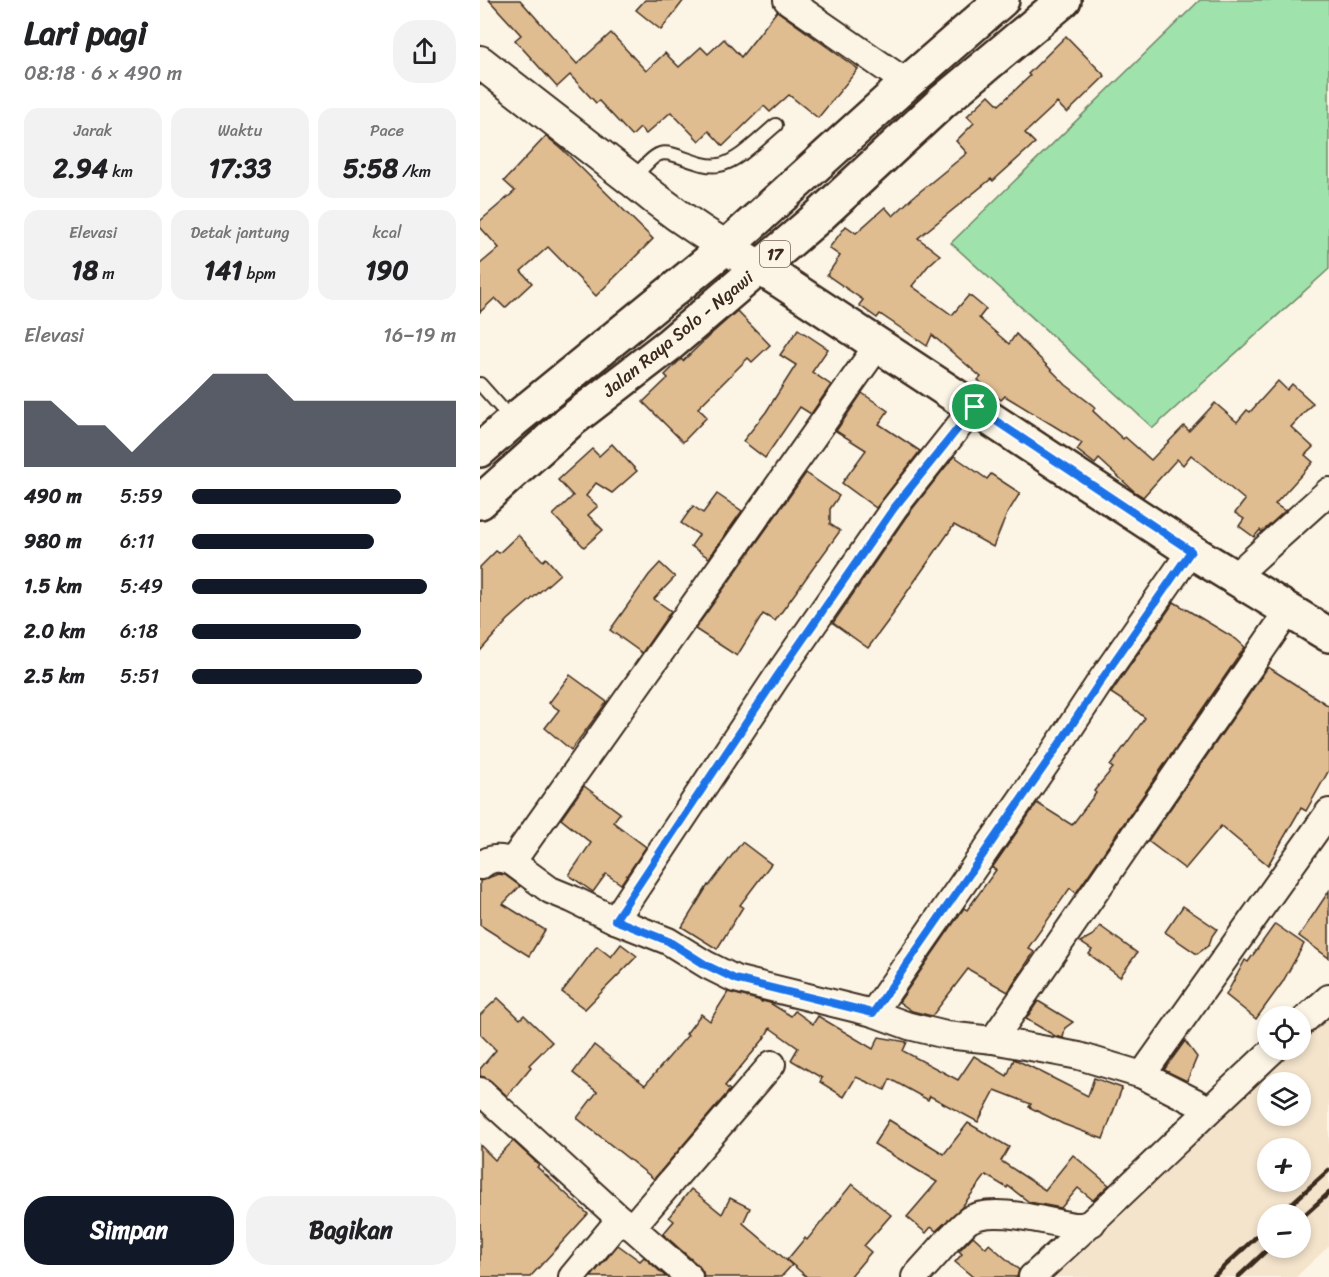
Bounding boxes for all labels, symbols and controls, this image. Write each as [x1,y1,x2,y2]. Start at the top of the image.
text: Lari pagi [24,4,147,62]
button: share [393,20,456,83]
text: 08:18 · 6 × 490 m [24,56,182,91]
text: Jarak [74,116,112,145]
text: Waktu [218,116,262,145]
text: Pace [370,116,404,145]
text: 2.94 [53,145,108,191]
text: 17:33 [209,145,271,191]
text: 5:58 [343,145,398,191]
text: km [108,157,133,186]
text: /km [398,157,431,186]
text: Elevasi [69,218,117,247]
text: Detak jantung [190,218,290,247]
text: kcal [372,218,402,247]
road number: 17 [760,241,790,267]
text: 18 [71,247,98,293]
text: 141 [204,247,242,293]
text: 190 [365,247,409,293]
text: m [98,259,115,288]
text: bpm [242,259,276,288]
street label: Jalan Raya Solo - Ngawi [594,262,762,406]
text: Elevasi [24,318,84,353]
text: 16–19 m [383,318,456,353]
pin [949,381,1000,432]
icon: arrive [958,390,991,423]
text: 490 m [24,479,82,514]
text: 5:59 [120,479,163,514]
text: 980 m [24,524,82,559]
text: 6:11 [120,524,155,559]
text: 1.5 km [24,569,82,604]
text: 5:49 [120,569,163,604]
text: 2.0 km [24,614,85,649]
text: 6:18 [120,614,158,649]
text: 2.5 km [24,659,85,694]
text: 5:51 [120,659,159,694]
map controls [1257,1006,1311,1258]
button: locate [1257,1006,1311,1060]
button: layers [1257,1072,1311,1126]
button: + [1257,1138,1311,1192]
button: Simpan [24,1196,234,1265]
button: Bagikan [246,1196,456,1265]
button: − [1257,1204,1311,1258]

